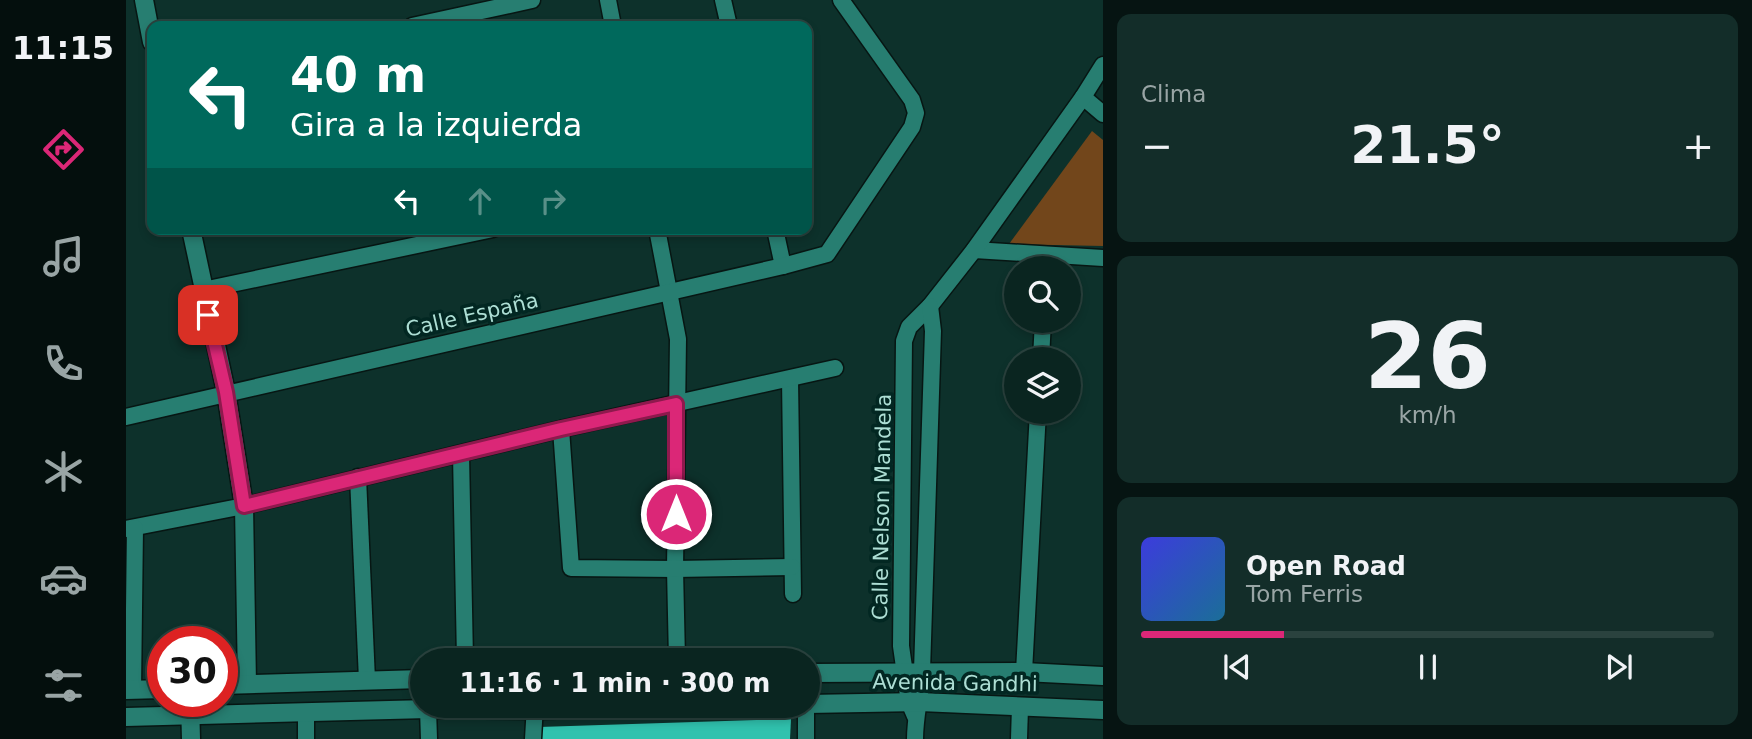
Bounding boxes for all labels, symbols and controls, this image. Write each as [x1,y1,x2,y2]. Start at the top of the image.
text: 11:15 [12,29,114,67]
text: 40 m [290,47,426,104]
icon: left [175,49,266,140]
text: Clima [1141,81,1206,107]
text: Gira a la izquierda [290,106,582,144]
text: 21.5° [1350,115,1505,175]
text: − [1141,124,1173,168]
text: + [1682,124,1714,168]
icon: directions [39,125,88,174]
icon: left [388,182,426,220]
icon: ahead [461,182,499,220]
icon: right [534,182,572,220]
icon: music [39,232,88,281]
map controls [1004,256,1081,424]
button: search [1004,256,1081,333]
pin [178,285,238,345]
street label: Calle España [403,288,541,342]
icon: arrive [189,296,227,334]
text: 26 [1364,304,1491,409]
icon: phone [39,339,88,388]
button: layers [1004,347,1081,424]
street label: Calle Nelson Mandela [868,394,896,620]
text: km/h [1398,402,1457,428]
icon: climate [39,447,88,496]
position arrow [639,477,713,551]
text: Open Road [1246,551,1406,581]
icon: car [39,554,88,603]
text: Tom Ferris [1246,581,1363,607]
speed limit sign: 30 [147,626,238,717]
icon: previous [1218,648,1256,686]
icon: pause [1409,648,1447,686]
icon: next [1600,648,1638,686]
icon: filters [39,661,88,710]
text: 11:16 · 1 min · 300 m [460,668,770,698]
street label: Avenida Gandhi [872,670,1038,696]

